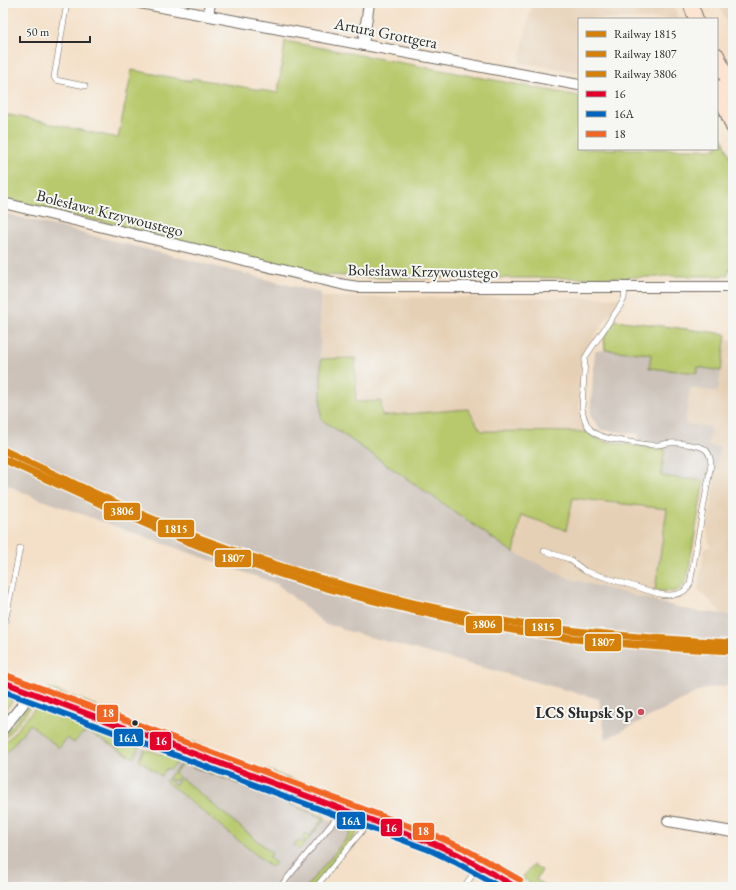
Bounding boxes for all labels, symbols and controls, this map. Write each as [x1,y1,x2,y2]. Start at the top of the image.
street label: Artura Grottgera [332,13,440,53]
scale bar [20,18,90,44]
legend [578,18,718,150]
text: 50 m [26,24,50,40]
text: Railway 1815 [614,26,677,42]
text: Railway 1807 [614,46,677,62]
text: Railway 3806 [614,66,677,82]
text: 16 [614,86,626,102]
text: 16A [614,106,635,122]
text: 18 [614,126,626,142]
street label: Bolesława Krzywoustego [34,185,186,241]
street label: Bolesława Krzywoustego [347,259,499,283]
line badge: 3806 [103,502,141,521]
text: 3806 [110,504,134,518]
line badge: 1815 [157,519,195,538]
text: 1815 [164,522,188,536]
line badge: 1807 [214,549,252,568]
text: 1807 [221,551,245,565]
line badge: 3806 [465,615,503,634]
text: 3806 [472,617,496,631]
line badge: 1815 [524,618,562,637]
text: 1815 [531,620,555,634]
line badge: 1807 [584,633,622,652]
text: 1807 [591,635,615,649]
place label: LCS Słupsk Sp [536,702,633,723]
line badge: 18 [96,704,119,723]
text: 18 [102,706,114,720]
marker: LCS Słupsk Sp [636,707,646,717]
unlabelled marker [130,718,140,728]
line badge: 16A [113,728,144,747]
text: 16A [118,731,138,745]
line badge: 16 [149,731,172,751]
text: 16 [155,734,167,748]
line badge: 16A [336,811,366,830]
text: 16A [341,814,361,828]
line badge: 16 [380,818,403,837]
text: 16 [385,821,397,835]
line badge: 18 [412,822,435,841]
text: 18 [417,824,429,838]

